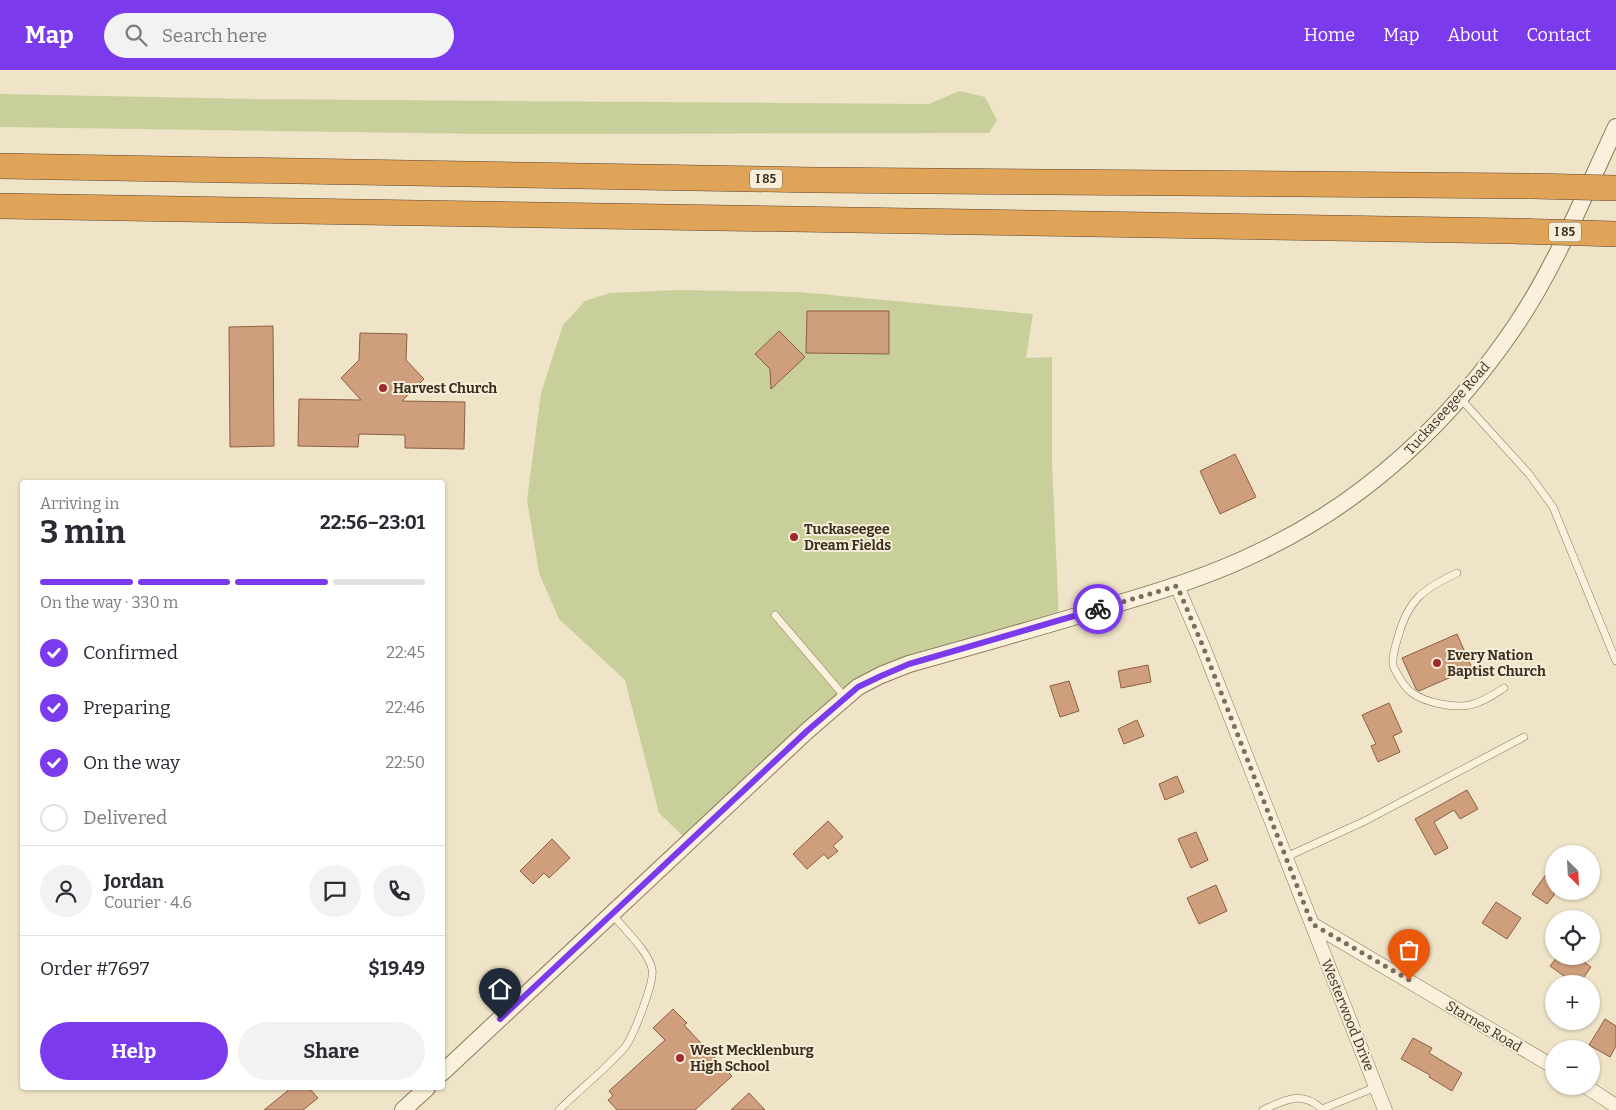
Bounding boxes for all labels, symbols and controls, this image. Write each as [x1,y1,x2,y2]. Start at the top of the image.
search box [104,13,454,58]
text: Map [25,21,74,49]
icon: search [122,21,150,49]
text: Search here [162,24,267,47]
text: Home [1304,24,1355,46]
text: Map [1383,24,1419,46]
text: About [1447,24,1498,46]
text: Contact [1526,24,1591,46]
road number: I 85 [750,170,782,188]
road number: I 85 [1549,222,1581,242]
street label: Tuckaseegee Road [1401,358,1494,458]
place label: Harvest Church [393,380,497,397]
marker: Harvest Church [377,382,389,394]
text: Arriving in [40,494,119,513]
text: 22:56–23:01 [320,511,425,534]
text: 3 min [40,513,126,551]
place label: Tuckaseegee Dream Fields [804,521,891,554]
marker: Tuckaseegee Dream Fields [788,531,800,543]
courier [1073,584,1123,634]
text: On the way · 330 m [40,593,178,612]
icon: bike [1084,595,1112,623]
icon: check [40,639,68,667]
text: Confirmed [83,641,178,664]
text: 22:45 [386,643,425,662]
place label: Every Nation Baptist Church [1447,647,1546,680]
marker: Every Nation Baptist Church [1431,657,1443,669]
icon: check [40,694,68,722]
text: Preparing [83,696,171,719]
text: 22:46 [385,698,425,717]
icon: check [40,749,68,777]
text: On the way [83,751,180,774]
text: 22:50 [385,753,425,772]
text: Delivered [83,806,167,829]
north arrow [1545,845,1600,900]
map controls [1545,845,1600,1095]
button: person [40,865,92,917]
button: chat [309,865,361,917]
button: phone [373,865,425,917]
text: Jordan [104,870,164,893]
text: Courier · 4.6 [104,893,192,912]
button: locate [1545,910,1600,965]
pin [1388,929,1430,980]
icon: bag [1395,936,1423,964]
text: Order #7697 [40,957,149,980]
text: $19.49 [368,957,425,980]
street label: Westerwood Drive [1317,957,1378,1074]
pin [479,968,521,1019]
icon: home [486,975,514,1003]
button: + [1545,975,1600,1030]
street label: Starnes Road [1443,997,1525,1056]
button: Help [40,1022,228,1080]
button: Share [238,1022,425,1080]
button: − [1545,1040,1600,1095]
place label: West Mecklenburg High School [690,1042,814,1075]
marker: West Mecklenburg High School [674,1052,686,1064]

